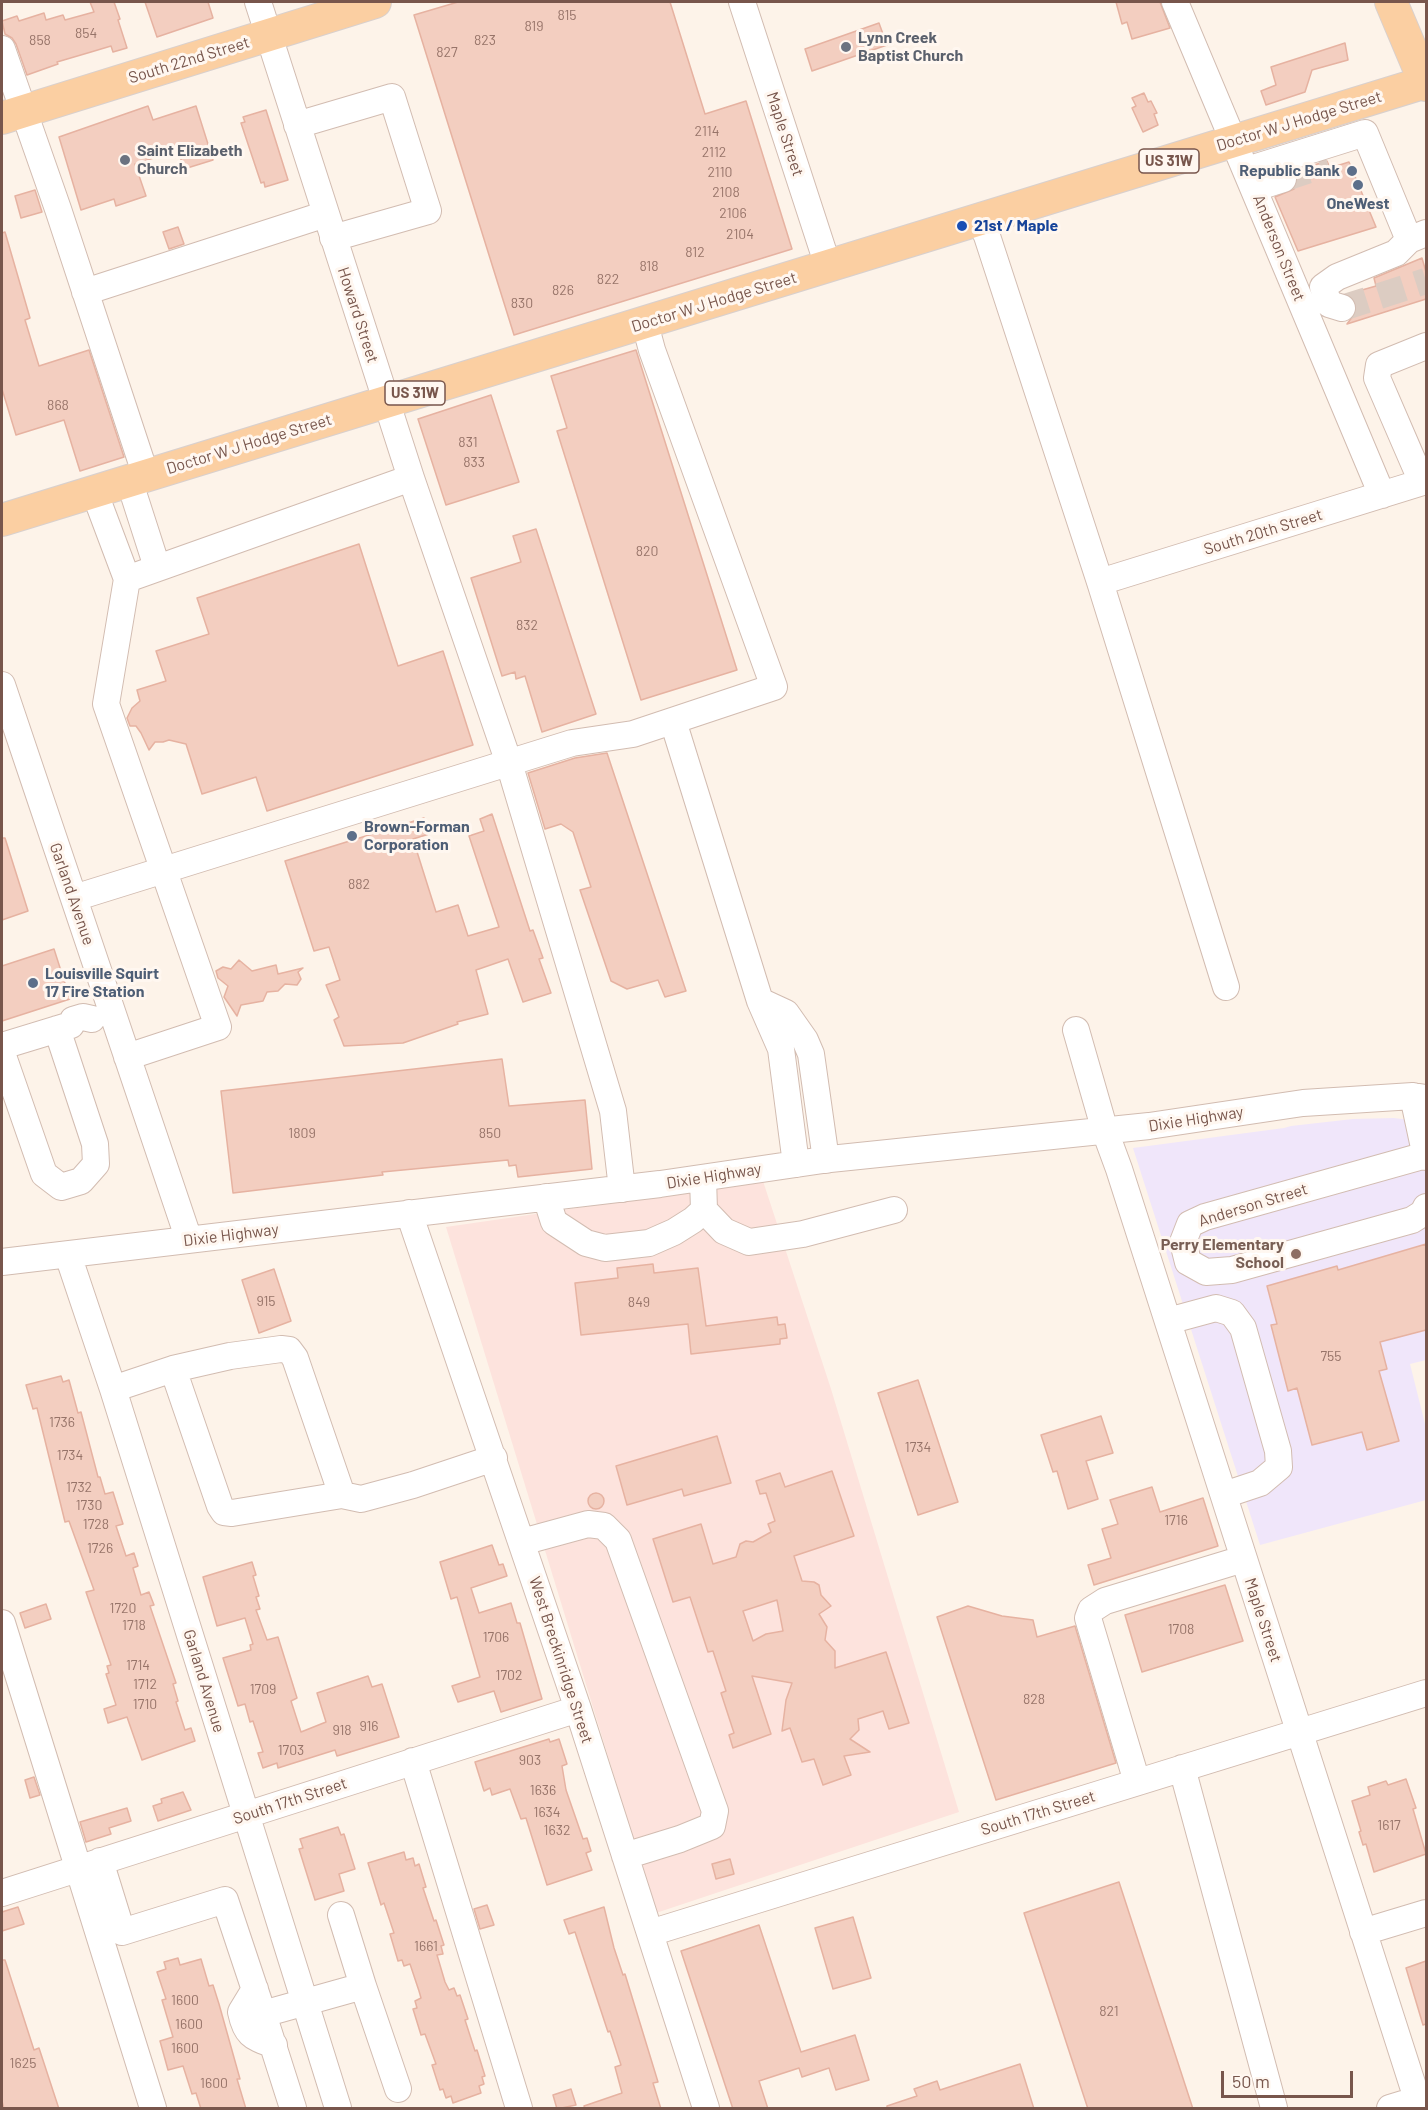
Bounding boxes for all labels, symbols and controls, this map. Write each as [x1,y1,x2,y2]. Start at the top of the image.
house number: 815 [558,7,576,23]
house number: 819 [524,18,544,34]
house number: 854 [75,25,97,41]
place label: Lynn Creek Baptist Church [858,28,963,66]
house number: 858 [29,32,51,48]
street label: South 22nd Street [126,32,252,88]
house number: 823 [474,32,496,48]
marker: Lynn Creek Baptist Church [839,40,853,54]
house number: 827 [436,44,458,60]
street label: Doctor W J Hodge Street [1214,87,1384,155]
street label: Maple Street [762,89,808,179]
house number: 2114 [695,123,719,139]
place label: Saint Elizabeth Church [137,141,243,179]
house number: 2112 [702,144,726,160]
road number: US 31W [1139,149,1199,173]
marker: Saint Elizabeth Church [118,153,132,167]
place label: Republic Bank [1239,161,1340,181]
house number: 2110 [707,164,733,180]
marker: Republic Bank [1345,164,1359,178]
marker: OneWest [1351,178,1365,192]
house number: 2108 [712,184,740,200]
street label: Anderson Street [1249,192,1309,304]
place label: OneWest [1326,194,1390,214]
house number: 2106 [719,205,747,221]
place label: 21st / Maple [974,216,1058,236]
marker: 21st / Maple [955,219,969,233]
house number: 2104 [726,226,754,242]
house number: 812 [685,244,705,260]
house number: 818 [639,258,659,274]
street label: Howard Street [333,265,383,365]
street label: Doctor W J Hodge Street [629,268,799,336]
house number: 822 [597,271,619,287]
house number: 826 [552,282,574,298]
house number: 830 [511,295,533,311]
road number: US 31W [385,381,445,405]
house number: 868 [47,397,69,413]
street label: Doctor W J Hodge Street [164,410,334,478]
house number: 831 [458,434,478,450]
house number: 833 [463,454,485,470]
street label: South 20th Street [1201,505,1325,559]
house number: 820 [636,543,658,559]
house number: 832 [516,617,538,633]
place label: Brown-Forman Corporation [364,817,470,855]
marker: Brown-Forman Corporation [345,829,359,843]
street label: Garland Avenue [46,840,98,948]
house number: 882 [348,876,370,892]
place label: Louisville Squirt 17 Fire Station [45,964,159,1002]
marker: Louisville Squirt 17 Fire Station [26,976,40,990]
street label: Dixie Highway [1147,1102,1245,1136]
house number: 1809 [288,1125,316,1141]
house number: 850 [479,1125,501,1141]
street label: Dixie Highway [665,1159,763,1193]
street label: Anderson Street [1196,1179,1310,1231]
street label: Dixie Highway [182,1220,280,1250]
place label: Perry Elementary School [1161,1235,1284,1273]
marker: Perry Elementary School [1289,1247,1303,1261]
house number: 915 [256,1293,276,1309]
house number: 849 [628,1294,650,1310]
house number: 755 [1320,1348,1342,1364]
house number: 1736 [49,1414,75,1430]
house number: 1734 [905,1439,931,1455]
house number: 1734 [57,1447,83,1463]
house number: 1732 [66,1479,92,1495]
house number: 1730 [76,1497,102,1513]
house number: 1716 [1164,1512,1188,1528]
house number: 1728 [83,1516,109,1532]
house number: 1726 [87,1540,113,1556]
street label: West Breckinridge Street [525,1574,597,1746]
street label: Maple Street [1240,1575,1286,1665]
house number: 1720 [110,1600,136,1616]
house number: 1718 [122,1617,146,1633]
house number: 1708 [1168,1621,1194,1637]
street label: Garland Avenue [179,1627,229,1735]
house number: 1706 [483,1629,509,1645]
house number: 1714 [126,1657,150,1673]
house number: 1702 [496,1667,522,1683]
house number: 1712 [133,1676,157,1692]
house number: 1709 [250,1681,276,1697]
house number: 828 [1023,1691,1045,1707]
house number: 1710 [133,1696,157,1712]
house number: 916 [359,1718,379,1734]
house number: 918 [332,1722,352,1738]
house number: 1703 [278,1742,304,1758]
house number: 903 [519,1752,541,1768]
street label: South 17th Street [231,1774,349,1828]
house number: 1636 [530,1782,556,1798]
street label: South 17th Street [978,1786,1098,1840]
house number: 1634 [533,1804,561,1820]
house number: 1617 [1377,1817,1401,1833]
house number: 1632 [544,1822,570,1838]
house number: 1661 [414,1938,438,1954]
house number: 1600 [171,1992,199,2008]
house number: 821 [1099,2003,1119,2019]
house number: 1600 [175,2016,203,2032]
house number: 1600 [171,2040,199,2056]
house number: 1625 [10,2055,36,2071]
scale bar [1224,2059,1356,2097]
text: 50 m [1232,2070,1270,2092]
house number: 1600 [200,2075,228,2091]

